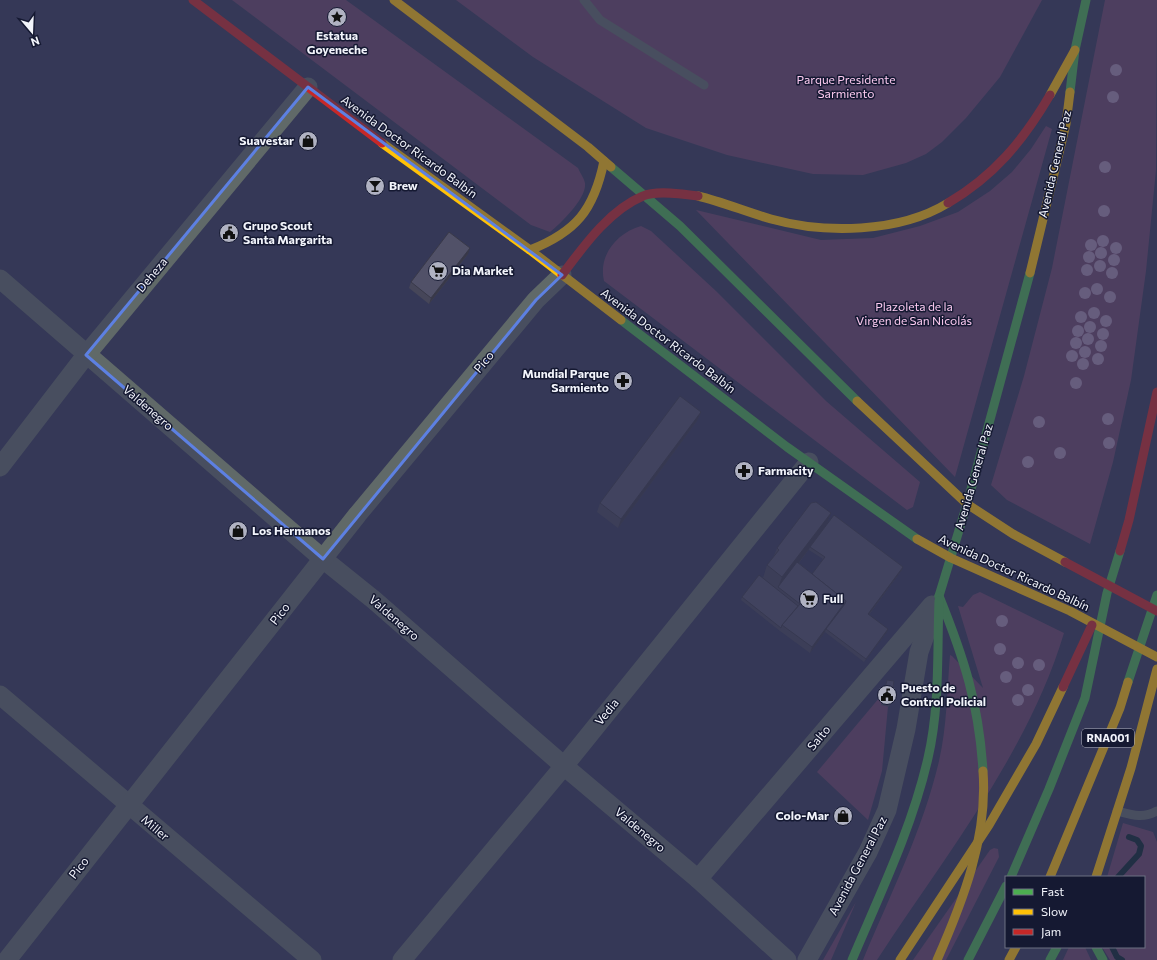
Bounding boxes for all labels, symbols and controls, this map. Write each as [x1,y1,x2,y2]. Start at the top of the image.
place icon: Estatua Goyeneche [326,6,348,28]
north arrow [12,12,52,52]
place label: Estatua Goyeneche [307,28,367,56]
text: N [29,34,41,49]
park label: Parque Presidente Sarmiento [796,72,896,100]
street label: Avenida Doctor Ricardo Balbín [339,92,480,200]
street label: Avenida General Paz [1035,109,1073,219]
shop icon: Suavestar [297,130,319,152]
place label: Suavestar [239,133,294,147]
bar icon: Brew [364,175,386,197]
place label: Brew [389,178,418,192]
place label: Grupo Scout Santa Margarita [243,218,332,246]
public building icon: Grupo Scout Santa Margarita [218,222,240,244]
street label: Deheza [133,254,170,294]
supermarket icon: Dia Market [427,260,449,282]
place label: Dia Market [452,263,513,277]
street label: Avenida Doctor Ricardo Balbín [598,285,739,395]
park label: Plazoleta de la Virgen de San Nicolás [856,299,972,327]
street label: Pico [470,348,496,375]
place label: Mundial Parque Sarmiento [522,366,609,394]
pharmacy icon: Mundial Parque Sarmiento [612,370,634,392]
street label: Valdenegro [121,382,177,433]
street label: Avenida General Paz [951,422,995,532]
pharmacy icon: Farmacity [733,460,755,482]
place label: Farmacity [758,463,814,477]
shop icon: Los Hermanos [227,520,249,542]
place label: Los Hermanos [252,523,331,537]
street label: Avenida Doctor Ricardo Balbín [937,531,1092,613]
supermarket icon: Full [798,588,820,610]
place label: Full [823,591,843,605]
street label: Valdenegro [367,592,423,643]
street label: Pico [266,600,292,627]
place label: Puesto de Control Policial [901,680,986,708]
public building icon: Puesto de Control Policial [876,684,898,706]
street label: Vedia [591,695,621,727]
street label: Salto [804,722,833,753]
road number: RNA001 [1082,729,1134,747]
street label: Valdenegro [613,804,669,854]
shop icon: Colo-Mar [832,805,854,827]
place label: Colo-Mar [775,808,829,822]
street label: Miller [139,812,172,843]
street label: Avenida General Paz [825,814,889,917]
street label: Pico [65,854,91,881]
legend [1005,876,1145,948]
text: Fast [1041,884,1064,898]
text: Slow [1041,904,1068,918]
text: Jam [1041,924,1061,939]

